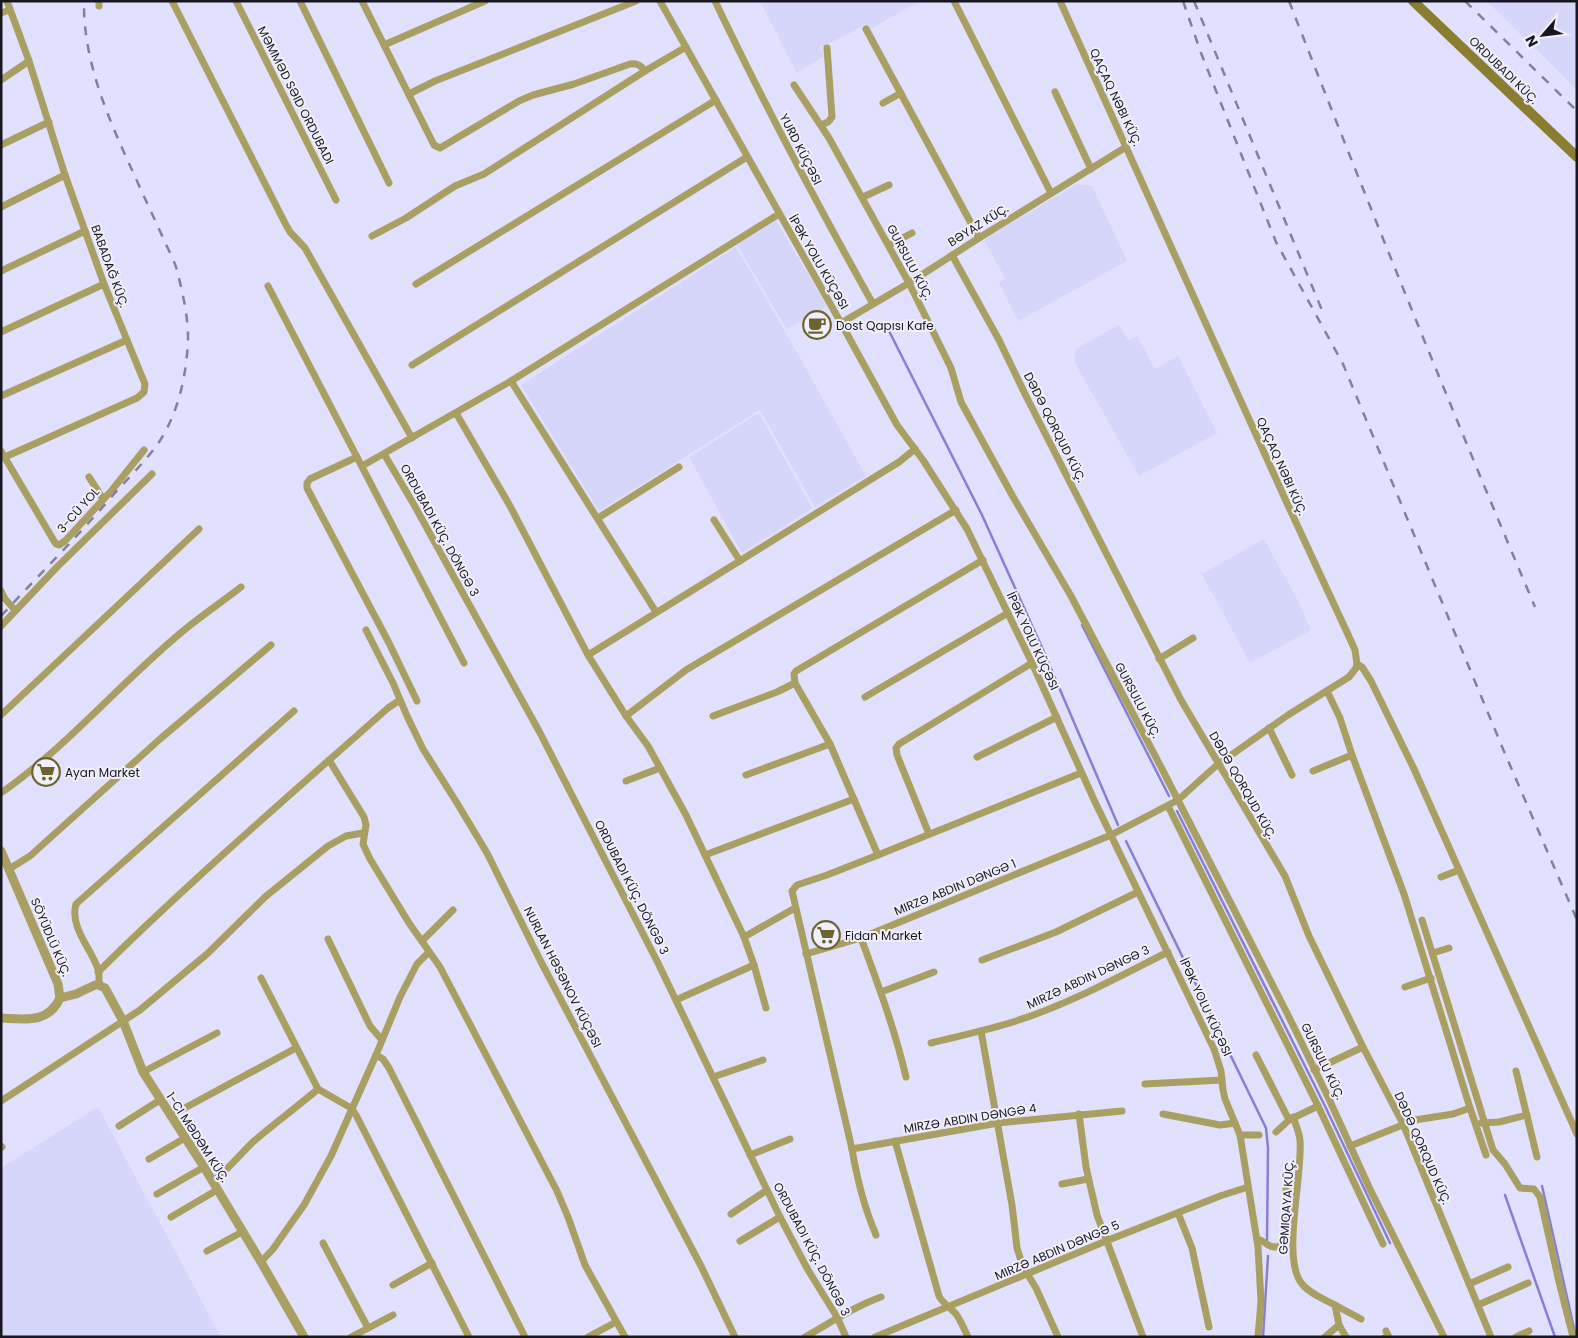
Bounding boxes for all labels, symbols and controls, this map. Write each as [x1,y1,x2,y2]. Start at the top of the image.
north arrow [1518,10,1568,60]
street label: MƏMMƏD SƏID ORDUBADI [254,23,338,167]
street label: ORDUBADI KÜÇ. [1466,32,1542,108]
text: N [1520,32,1543,50]
street label: QAÇAQ NƏBI KÜÇ. [1086,45,1146,149]
street label: YURD KÜÇƏSI [776,110,826,188]
street label: BƏYAZ KÜÇ. [944,200,1012,250]
street label: İPƏK YOLU KÜÇƏSI [785,212,853,312]
street label: GURSULU KÜÇ. [883,221,937,303]
street label: BABADAĞ KÜÇ. [87,222,133,310]
cafe icon: Dost Qapısı Kafe [802,310,832,340]
place label: Dost Qapısı Kafe [836,317,934,334]
street label: DƏDƏ QORQUD KÜÇ. [1020,369,1090,485]
street label: QAÇAQ NƏBI KÜÇ. [1253,414,1311,518]
street label: ORDUBADI KÜÇ. DÖNGƏ 3 [396,461,484,599]
street label: 3-CÜ YOL [53,484,103,536]
street label: İPƏK YOLU KÜÇƏSI [1003,589,1063,693]
street label: GURSULU KÜÇ. [1111,659,1165,741]
street label: DƏDƏ QORQUD KÜÇ. [1205,728,1281,842]
supermarket icon: Ayan Market [31,757,61,787]
place label: Ayan Market [65,764,140,781]
street label: ORDUBADI KÜÇ. DÖNGƏ 3 [591,817,673,957]
street label: MIRZƏ ABDIN DƏNGƏ 1 [891,855,1019,919]
street label: SÖYÜDLÜ KÜÇ. [27,895,75,979]
street label: NURLAN HƏSƏNOV KÜÇƏSI [520,904,606,1050]
supermarket icon: Fidan Market [811,920,841,950]
place label: Fidan Market [845,927,922,944]
street label: MIRZƏ ABDIN DƏNGƏ 3 [1024,941,1152,1013]
street label: İPƏK YOLU KÜÇƏSI [1176,955,1236,1059]
street label: GURSULU KÜÇ. [1297,1020,1349,1102]
street label: 1-CI MƏDƏM KÜÇ. [163,1089,233,1185]
street label: DƏDƏ QORQUD KÜÇ. [1391,1089,1455,1207]
street label: MIRZƏ ABDIN DƏNGƏ 4 [902,1099,1038,1137]
street label: GƏMIQAYA KÜÇ. [1274,1159,1298,1255]
street label: ORDUBADI KÜÇ. DÖNGƏ 3 [770,1179,854,1319]
street label: MIRZƏ ABDIN DƏNGƏ 5 [992,1216,1122,1284]

